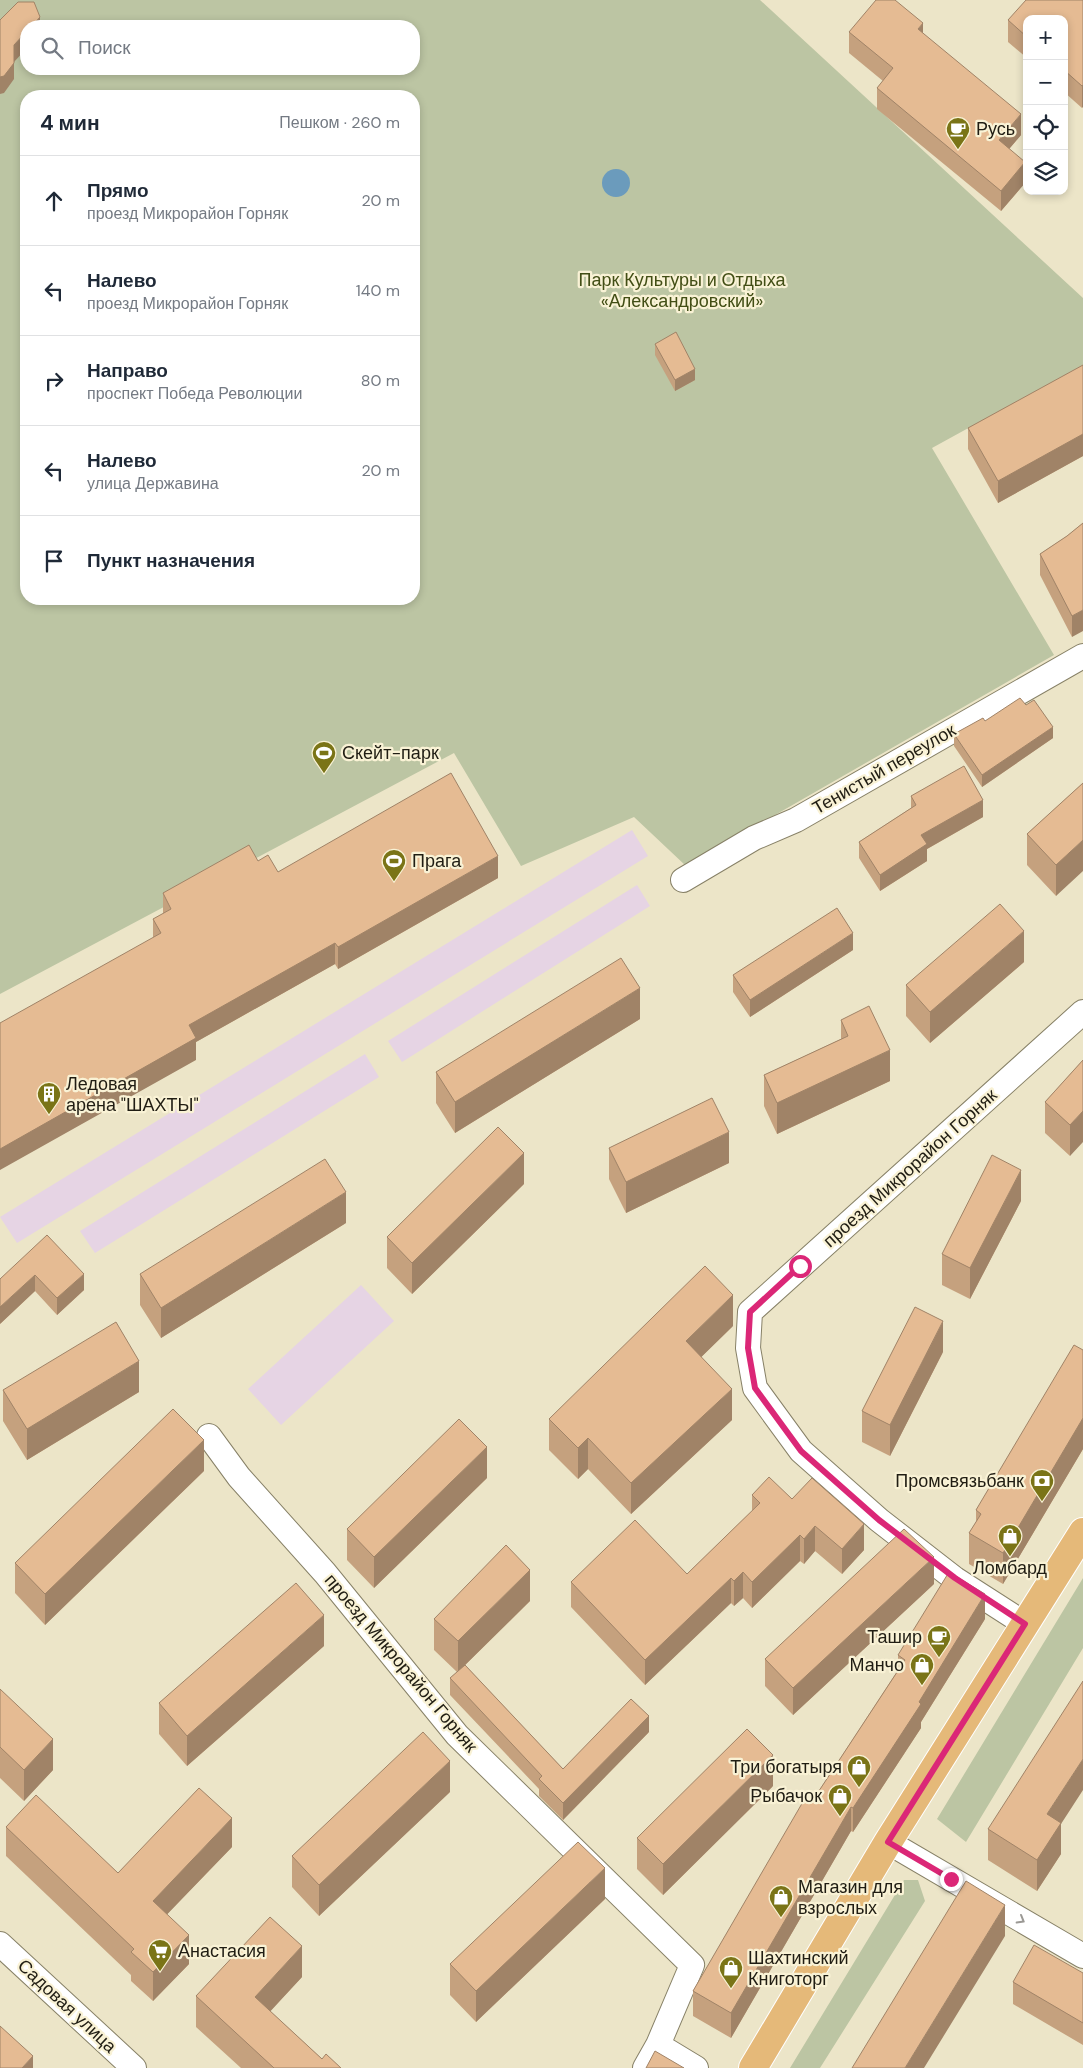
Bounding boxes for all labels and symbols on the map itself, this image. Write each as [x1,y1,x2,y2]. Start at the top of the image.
cafe icon: Русь [945,116,971,150]
place label: Русь [976,117,1015,141]
park label: Парк Культуры и Отдыха «Александровский» [579,268,786,313]
street label: Тенистый переулок [808,718,960,820]
sports icon: Скейт-парк [311,740,337,774]
place label: Скейт-парк [342,741,439,765]
sports icon: Прага [381,848,407,882]
place label: Прага [412,849,462,873]
place label: Ледовая арена "ШАХТЫ" [66,1072,199,1117]
building icon: Ледовая арена "ШАХТЫ" [36,1081,62,1115]
street label: проезд Микрорайон Горняк [818,1083,1002,1253]
route start [789,1255,812,1278]
bank icon: Промсвязьбанк [1029,1468,1055,1502]
place label: Промсвязьбанк [895,1469,1024,1493]
shop icon: Ломбард [997,1523,1023,1557]
place label: Ломбард [973,1556,1047,1580]
street label: проезд Микрорайон Горняк [319,1569,483,1758]
cafe icon: Ташир [926,1624,952,1658]
place label: Ташир [867,1625,922,1649]
shop icon: Манчо [909,1652,935,1686]
place label: Манчо [849,1653,904,1677]
shop icon: Три богатыря [846,1754,872,1788]
place label: Три богатыря [730,1755,842,1779]
shop icon: Рыбачок [827,1783,853,1817]
place label: Рыбачок [750,1784,822,1808]
route end [940,1868,963,1891]
place label: Магазин для взрослых [798,1875,903,1920]
shop icon: Магазин для взрослых [768,1884,794,1918]
one-way arrow [1015,1913,1024,1923]
supermarket icon: Анастасия [147,1938,173,1972]
place label: Анастасия [178,1939,266,1963]
place label: Шахтинский Книготорг [748,1946,849,1991]
street label: Садовая улица [12,1954,122,2059]
shop icon: Шахтинский Книготорг [718,1955,744,1989]

